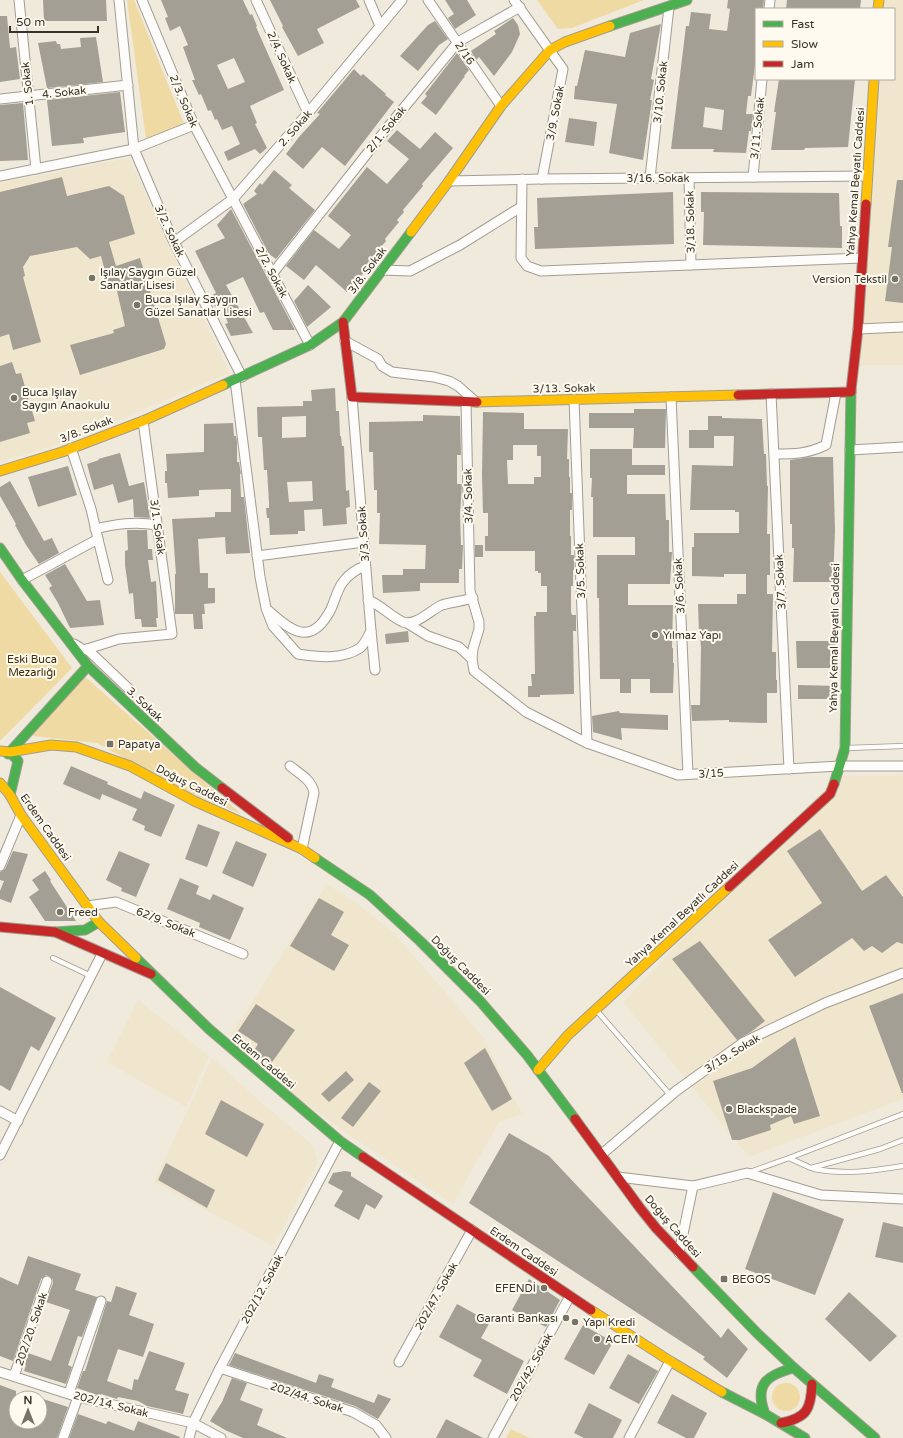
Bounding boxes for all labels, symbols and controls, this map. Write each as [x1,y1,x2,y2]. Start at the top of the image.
scale bar [10,8,98,34]
legend [755,8,895,80]
text: 50 m [16,15,45,29]
text: Fast [791,17,815,31]
street label: 2/4. Sokak [264,29,299,85]
text: Slow [791,37,818,51]
street label: 2/16 [452,39,477,68]
text: Jam [791,57,814,71]
street label: 3/10. Sokak [651,60,670,124]
street label: 1. Sokak [19,61,36,107]
street label: 2/3. Sokak [167,73,200,129]
street label: 4. Sokak [41,84,87,101]
street label: 3/9. Sokak [544,84,567,142]
street label: 3/11. Sokak [748,96,767,160]
street label: 2/1. Sokak [364,103,409,155]
street label: 2. Sokak [276,107,315,149]
street label: Yahya Kemal Beyatlı Caddesi [844,107,867,257]
street label: 3/16. Sokak [627,172,689,185]
street label: 3/18. Sokak [683,190,698,254]
street label: 3/2. Sokak [152,203,187,259]
street label: 2/2. Sokak [253,244,290,300]
street label: 3/8. Sokak [345,244,389,296]
place label: Işılay Saygın Güzel Sanatlar Lisesi [100,266,196,292]
marker: Işılay Saygın Güzel Sanatlar Lisesi [87,273,97,283]
place label: Version Tekstil [812,273,887,286]
marker: Version Tekstil [890,274,900,284]
place label: Buca Işılay Saygın Güzel Sanatlar Lisesi [145,293,252,319]
marker: Buca Işılay Saygın Güzel Sanatlar Lisesi [132,300,142,310]
street label: 3/13. Sokak [532,381,596,396]
place label: Buca Işılay Saygın Anaokulu [22,386,110,412]
marker: Buca Işılay Saygın Anaokulu [9,393,19,403]
street label: 3/8. Sokak [58,413,115,446]
street label: 3/4. Sokak [462,468,475,524]
street label: 3/1. Sokak [147,498,168,556]
street label: 3/3. Sokak [355,506,372,562]
street label: 3/5. Sokak [573,543,588,599]
street label: 3/7. Sokak [773,554,788,610]
street label: 3/6. Sokak [672,558,687,614]
street label: Yahya Kemal Beyatlı Caddesi [827,563,842,713]
place label: Yılmaz Yapı [663,629,721,642]
marker: Yılmaz Yapı [650,630,660,640]
park label: Eski Buca Mezarlığı [7,653,57,679]
street label: 3. Sokak [124,685,165,724]
place label: Papatya [118,738,160,751]
marker: Papatya [105,739,115,749]
street label: Doğuş Caddesi [154,762,230,809]
street label: 3/15 [698,766,724,781]
street label: Erdem Caddesi [18,791,74,863]
street label: Yahya Kemal Beyatlı Caddesi [623,859,741,970]
street label: 62/9. Sokak [134,905,197,940]
place label: Freed [68,906,98,919]
marker: Freed [55,907,65,917]
street label: Doğuş Caddesi [428,933,493,998]
street label: Erdem Caddesi [229,1031,298,1092]
street label: 3/19. Sokak [702,1031,762,1076]
place label: Blackspade [737,1103,797,1116]
marker: Blackspade [724,1104,734,1114]
street label: Doğuş Caddesi [642,1192,703,1260]
street label: Erdem Caddesi [487,1224,560,1279]
street label: 202/12. Sokak [239,1252,286,1326]
street label: 202/47. Sokak [412,1260,460,1332]
place label: BEGOS [732,1273,771,1286]
marker: BEGOS [719,1274,729,1284]
place label: EFENDİ [495,1282,536,1295]
marker: EFENDİ [539,1283,549,1293]
street label: 202/20. Sokak [13,1291,50,1368]
place label: Garanti Bankası [476,1312,558,1325]
marker: Garanti Bankası [561,1313,571,1323]
place label: Yapı Kredi [583,1316,635,1329]
marker: Yapı Kredi [570,1317,580,1327]
street label: 202/42. Sokak [507,1331,556,1404]
place label: ACEM [605,1333,638,1346]
marker: ACEM [592,1334,602,1344]
street label: 202/44. Sokak [269,1380,345,1415]
street label: 202/14. Sokak [72,1389,150,1420]
north arrow [8,1390,48,1430]
text: N [24,1394,32,1407]

